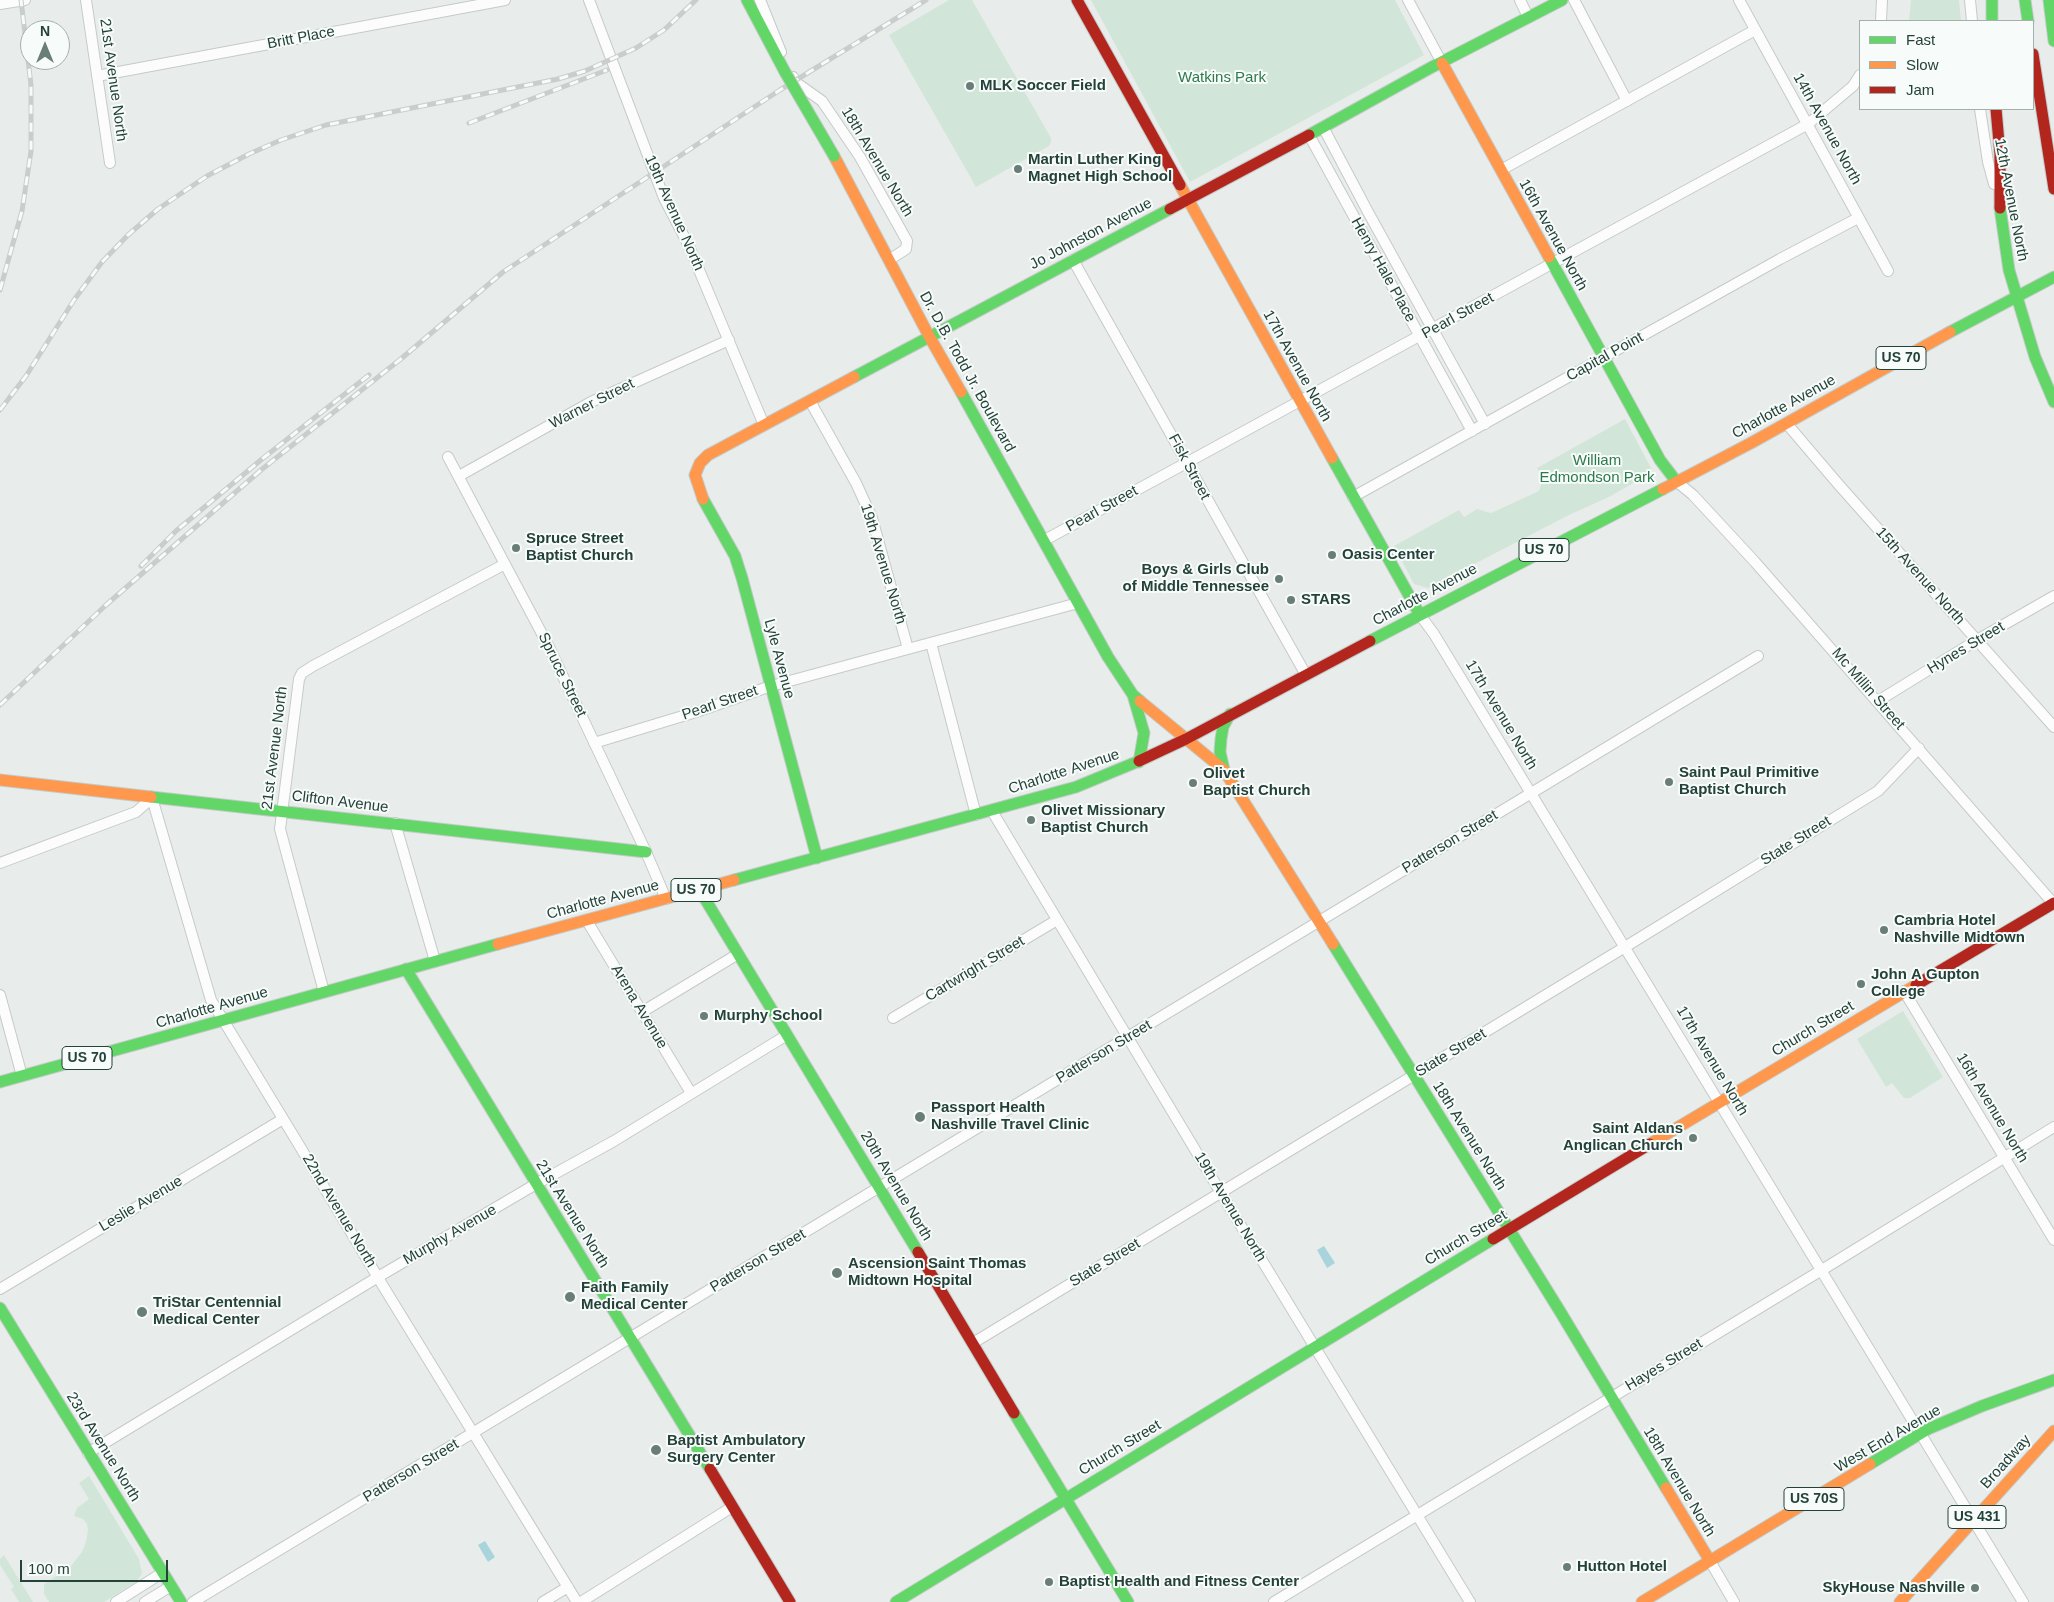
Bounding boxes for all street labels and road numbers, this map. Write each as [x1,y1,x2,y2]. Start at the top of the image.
street label: 21st Avenue North [95,17,131,143]
street label: Britt Place [266,23,336,53]
street label: 14th Avenue North [1789,70,1865,188]
street label: 18th Avenue North [837,104,917,220]
street label: 12th Avenue North [1990,137,2032,263]
street label: 19th Avenue North [640,152,708,274]
street label: 16th Avenue North [1515,176,1591,294]
street label: Jo Johnston Avenue [1027,194,1155,274]
street label: Henry Hale Place [1347,215,1419,325]
street label: Dr. D.B. Todd Jr. Boulevard [915,289,1019,455]
street label: Pearl Street [1419,289,1497,343]
street label: 17th Avenue North [1259,307,1335,425]
street label: Capital Point [1563,329,1647,385]
road number: US 70 [1876,346,1926,369]
street label: Charlotte Avenue [1729,371,1839,443]
street label: Warner Street [547,375,637,433]
street label: Fisk Street [1164,431,1214,503]
street label: Pearl Street [1063,482,1141,536]
street label: 19th Avenue North [856,502,910,626]
street label: 15th Avenue North [1872,524,1968,628]
road number: US 70 [1519,538,1569,562]
street label: Charlotte Avenue [1370,560,1480,630]
street label: Lyle Avenue [760,617,798,701]
street label: Hynes Street [1924,618,2008,678]
street label: Spruce Street [534,630,590,720]
street label: Mc Millin Street [1828,644,1908,734]
street label: 17th Avenue North [1461,657,1541,773]
street label: Pearl Street [680,682,760,724]
street label: 21st Avenue North [259,685,291,811]
street label: Charlotte Avenue [1006,746,1122,798]
street label: Clifton Avenue [291,787,389,817]
street label: Patterson Street [1399,806,1501,878]
street label: State Street [1758,812,1834,870]
street label: Charlotte Avenue [545,876,661,924]
road number: US 70 [671,878,721,902]
street label: Cartwright Street [922,932,1028,1006]
street label: Arena Avenue [607,962,671,1052]
street label: Charlotte Avenue [154,983,270,1033]
street label: Church Street [1769,997,1857,1061]
street label: 17th Avenue North [1672,1003,1752,1119]
street label: Patterson Street [1053,1016,1155,1088]
street label: State Street [1412,1025,1490,1081]
road number: US 70 [62,1046,112,1070]
street label: 16th Avenue North [1952,1050,2032,1166]
street label: 18th Avenue North [1428,1078,1510,1194]
street label: 20th Avenue North [856,1128,936,1244]
street label: 19th Avenue North [1190,1149,1270,1265]
street label: 22nd Avenue North [298,1151,380,1271]
street label: 21st Avenue North [532,1157,612,1271]
street label: Leslie Avenue [96,1172,186,1236]
street label: Murphy Avenue [400,1201,500,1269]
street label: Church Street [1422,1206,1510,1270]
street label: Patterson Street [707,1225,809,1297]
street label: State Street [1066,1235,1144,1291]
street label: Hayes Street [1622,1335,1706,1395]
street label: 23rd Avenue North [62,1389,144,1505]
street label: West End Avenue [1832,1401,1944,1477]
street label: Church Street [1076,1416,1164,1480]
street label: 18th Avenue North [1639,1424,1719,1540]
street label: Broadway [1977,1431,2035,1493]
street label: Patterson Street [360,1435,462,1507]
road number: US 70S [1784,1488,1844,1510]
road number: US 431 [1948,1505,2006,1528]

